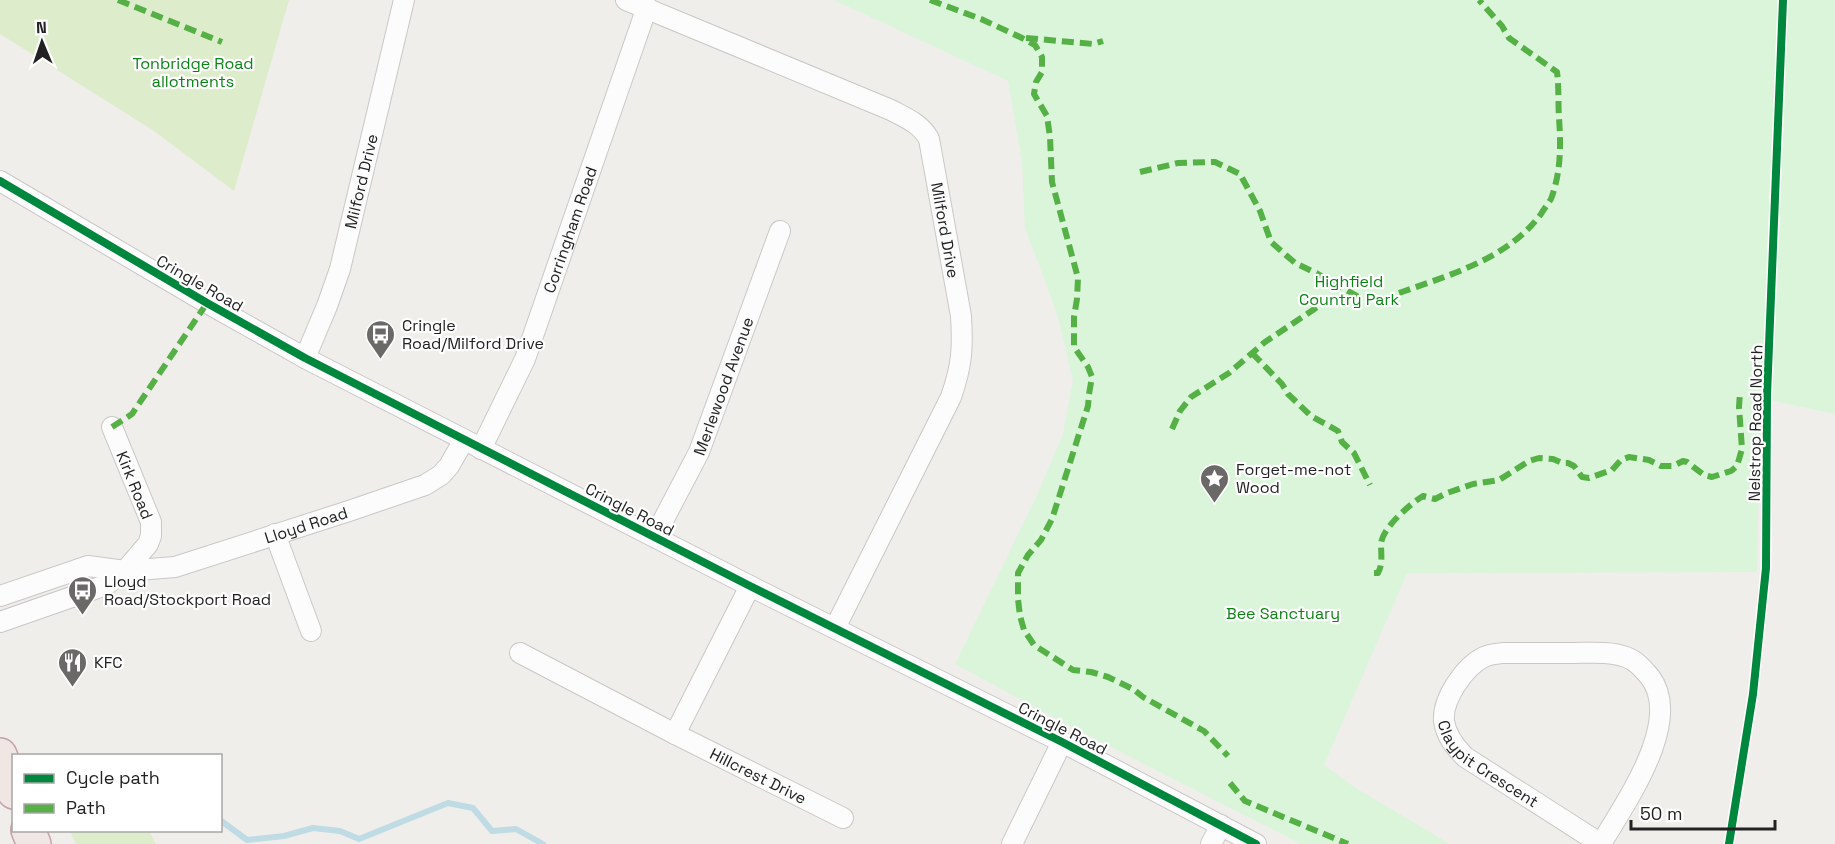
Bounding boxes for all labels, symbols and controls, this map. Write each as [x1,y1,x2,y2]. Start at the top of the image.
north arrow [12,12,72,72]
text: N [36,17,47,38]
park label: Tonbridge Road allotments [132,53,254,92]
street label: Milford Drive [340,132,383,231]
street label: Corringham Road [539,164,602,296]
street label: Milford Drive [926,181,964,280]
street label: Cringle Road [152,250,247,317]
park label: Highfield Country Park [1299,271,1399,310]
street label: Merlewood Avenue [689,314,759,458]
place label: Cringle Road/Milford Drive [402,315,544,354]
bus stop icon: Cringle Road/Milford Drive [365,318,397,360]
street label: Nelstrop Road North [1744,344,1767,502]
street label: Kirk Road [111,448,158,522]
place label: Forget-me-not Wood [1236,459,1351,498]
place icon: Forget-me-not Wood [1199,462,1231,504]
street label: Cringle Road [582,478,678,541]
street label: Lloyd Road [262,502,350,549]
place label: Lloyd Road/Stockport Road [104,571,271,610]
bus stop icon: Lloyd Road/Stockport Road [67,574,99,616]
park label: Bee Sanctuary [1226,603,1340,624]
restaurant icon: KFC [57,646,89,688]
place label: KFC [94,652,123,673]
street label: Cringle Road [1015,697,1111,760]
street label: Claypit Crescent [1433,718,1542,812]
street label: Hillcrest Drive [706,743,810,809]
legend [12,754,222,832]
text: Cycle path [66,766,160,789]
scale bar [1631,793,1775,831]
text: Path [66,796,106,819]
text: 50 m [1640,802,1682,825]

